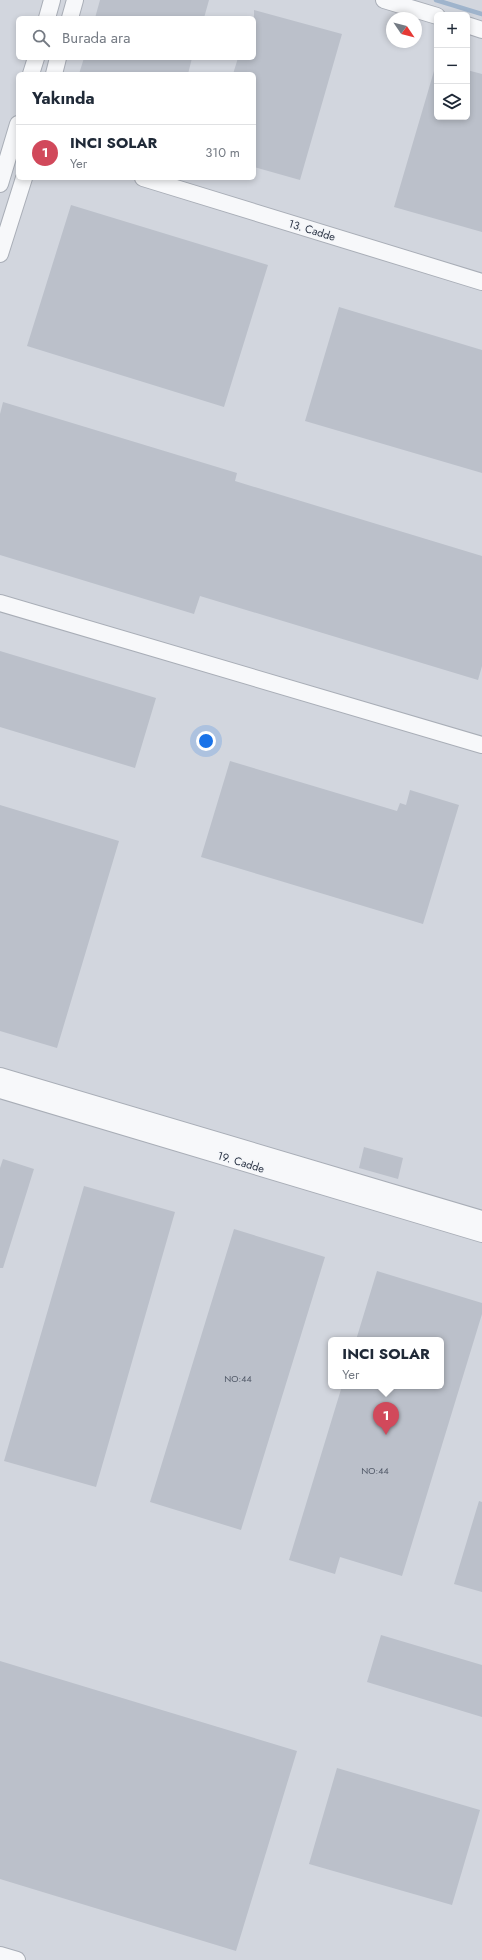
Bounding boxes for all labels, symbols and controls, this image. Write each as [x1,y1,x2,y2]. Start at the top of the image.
north arrow [386,12,422,48]
map controls [434,12,470,120]
button: + [434,12,470,48]
search box [16,16,256,60]
icon: search [30,27,52,49]
text: Burada ara [62,27,130,49]
button: − [434,48,470,84]
button: layers [434,84,470,120]
text: Yakında [32,86,95,110]
text: INCI SOLAR [70,132,157,154]
text: 1 [42,143,48,162]
text: 310 m [205,143,240,162]
text: Yer [70,154,87,173]
street label: 13. Cadde [287,215,338,245]
your location [196,731,216,751]
street label: 19. Cadde [216,1147,267,1177]
popup [328,1337,444,1389]
text: INCI SOLAR [342,1343,430,1365]
text: Yer [342,1365,359,1384]
house number: NO:44 [224,1372,252,1385]
pin: 1 [373,1402,399,1435]
house number: NO:44 [361,1464,389,1477]

